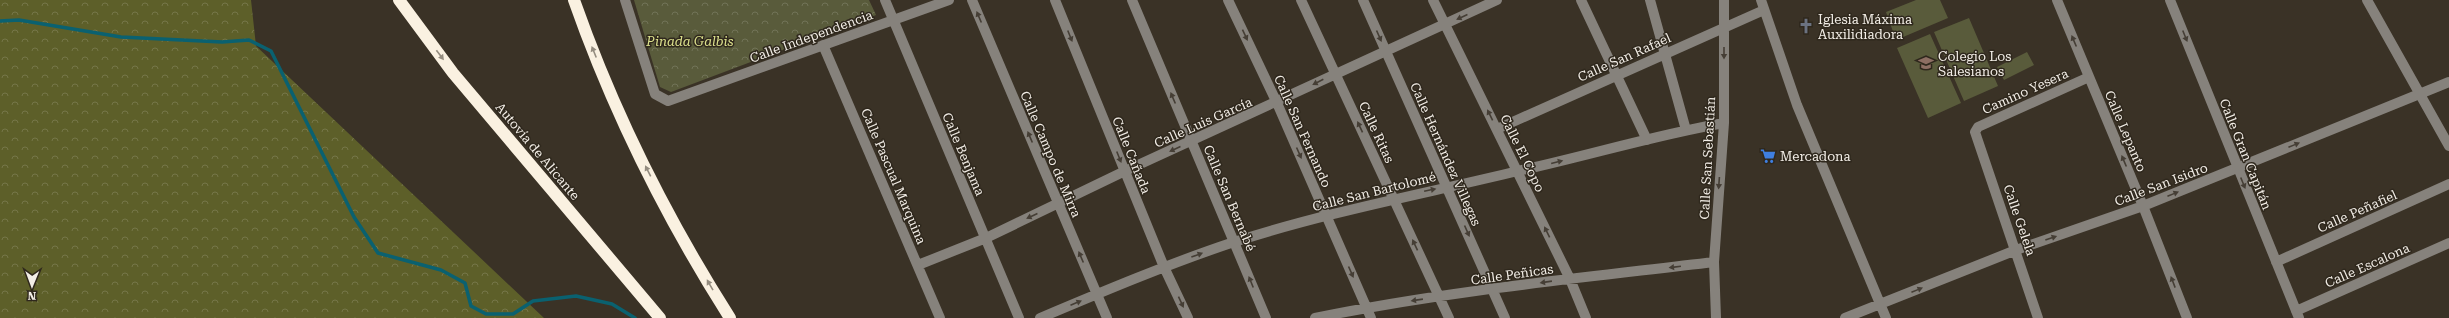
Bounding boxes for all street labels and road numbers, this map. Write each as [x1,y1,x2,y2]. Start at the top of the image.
street label: Calle Independencia [748,7,875,66]
street label: Calle San Rafael [1575,30,1673,85]
street label: Camino Yesera [1980,66,2071,117]
street label: Calle San Fernando [1271,73,1334,190]
street label: Calle Hernández Villegas [1407,80,1484,228]
street label: Calle Lepanto [2102,88,2149,174]
street label: Calle Campo de Mirra [1017,89,1084,220]
street label: Calle Luis García [1152,94,1255,151]
street label: Calle San Sebastián [1697,96,1718,220]
street label: Calle Gran Capitán [2216,97,2275,212]
street label: Calle Ritas [1356,99,1397,165]
street label: Autovía de Alicante [493,100,583,203]
street label: Calle Pascual Marquina [858,106,929,246]
street label: Calle Benjama [939,110,988,198]
street label: Calle El Copo [1497,112,1548,194]
street label: Calle Cañada [1109,114,1154,196]
street label: Calle San Bernabé [1200,143,1259,254]
street label: Calle San Isidro [2113,160,2210,209]
street label: Calle San Bartolomé [1311,169,1437,214]
street label: Calle Gelela [2000,183,2039,258]
street label: Calle Peñafiel [2315,187,2399,236]
street label: Calle Escalona [2323,240,2412,291]
street label: Calle Peñicas [1470,261,1554,288]

